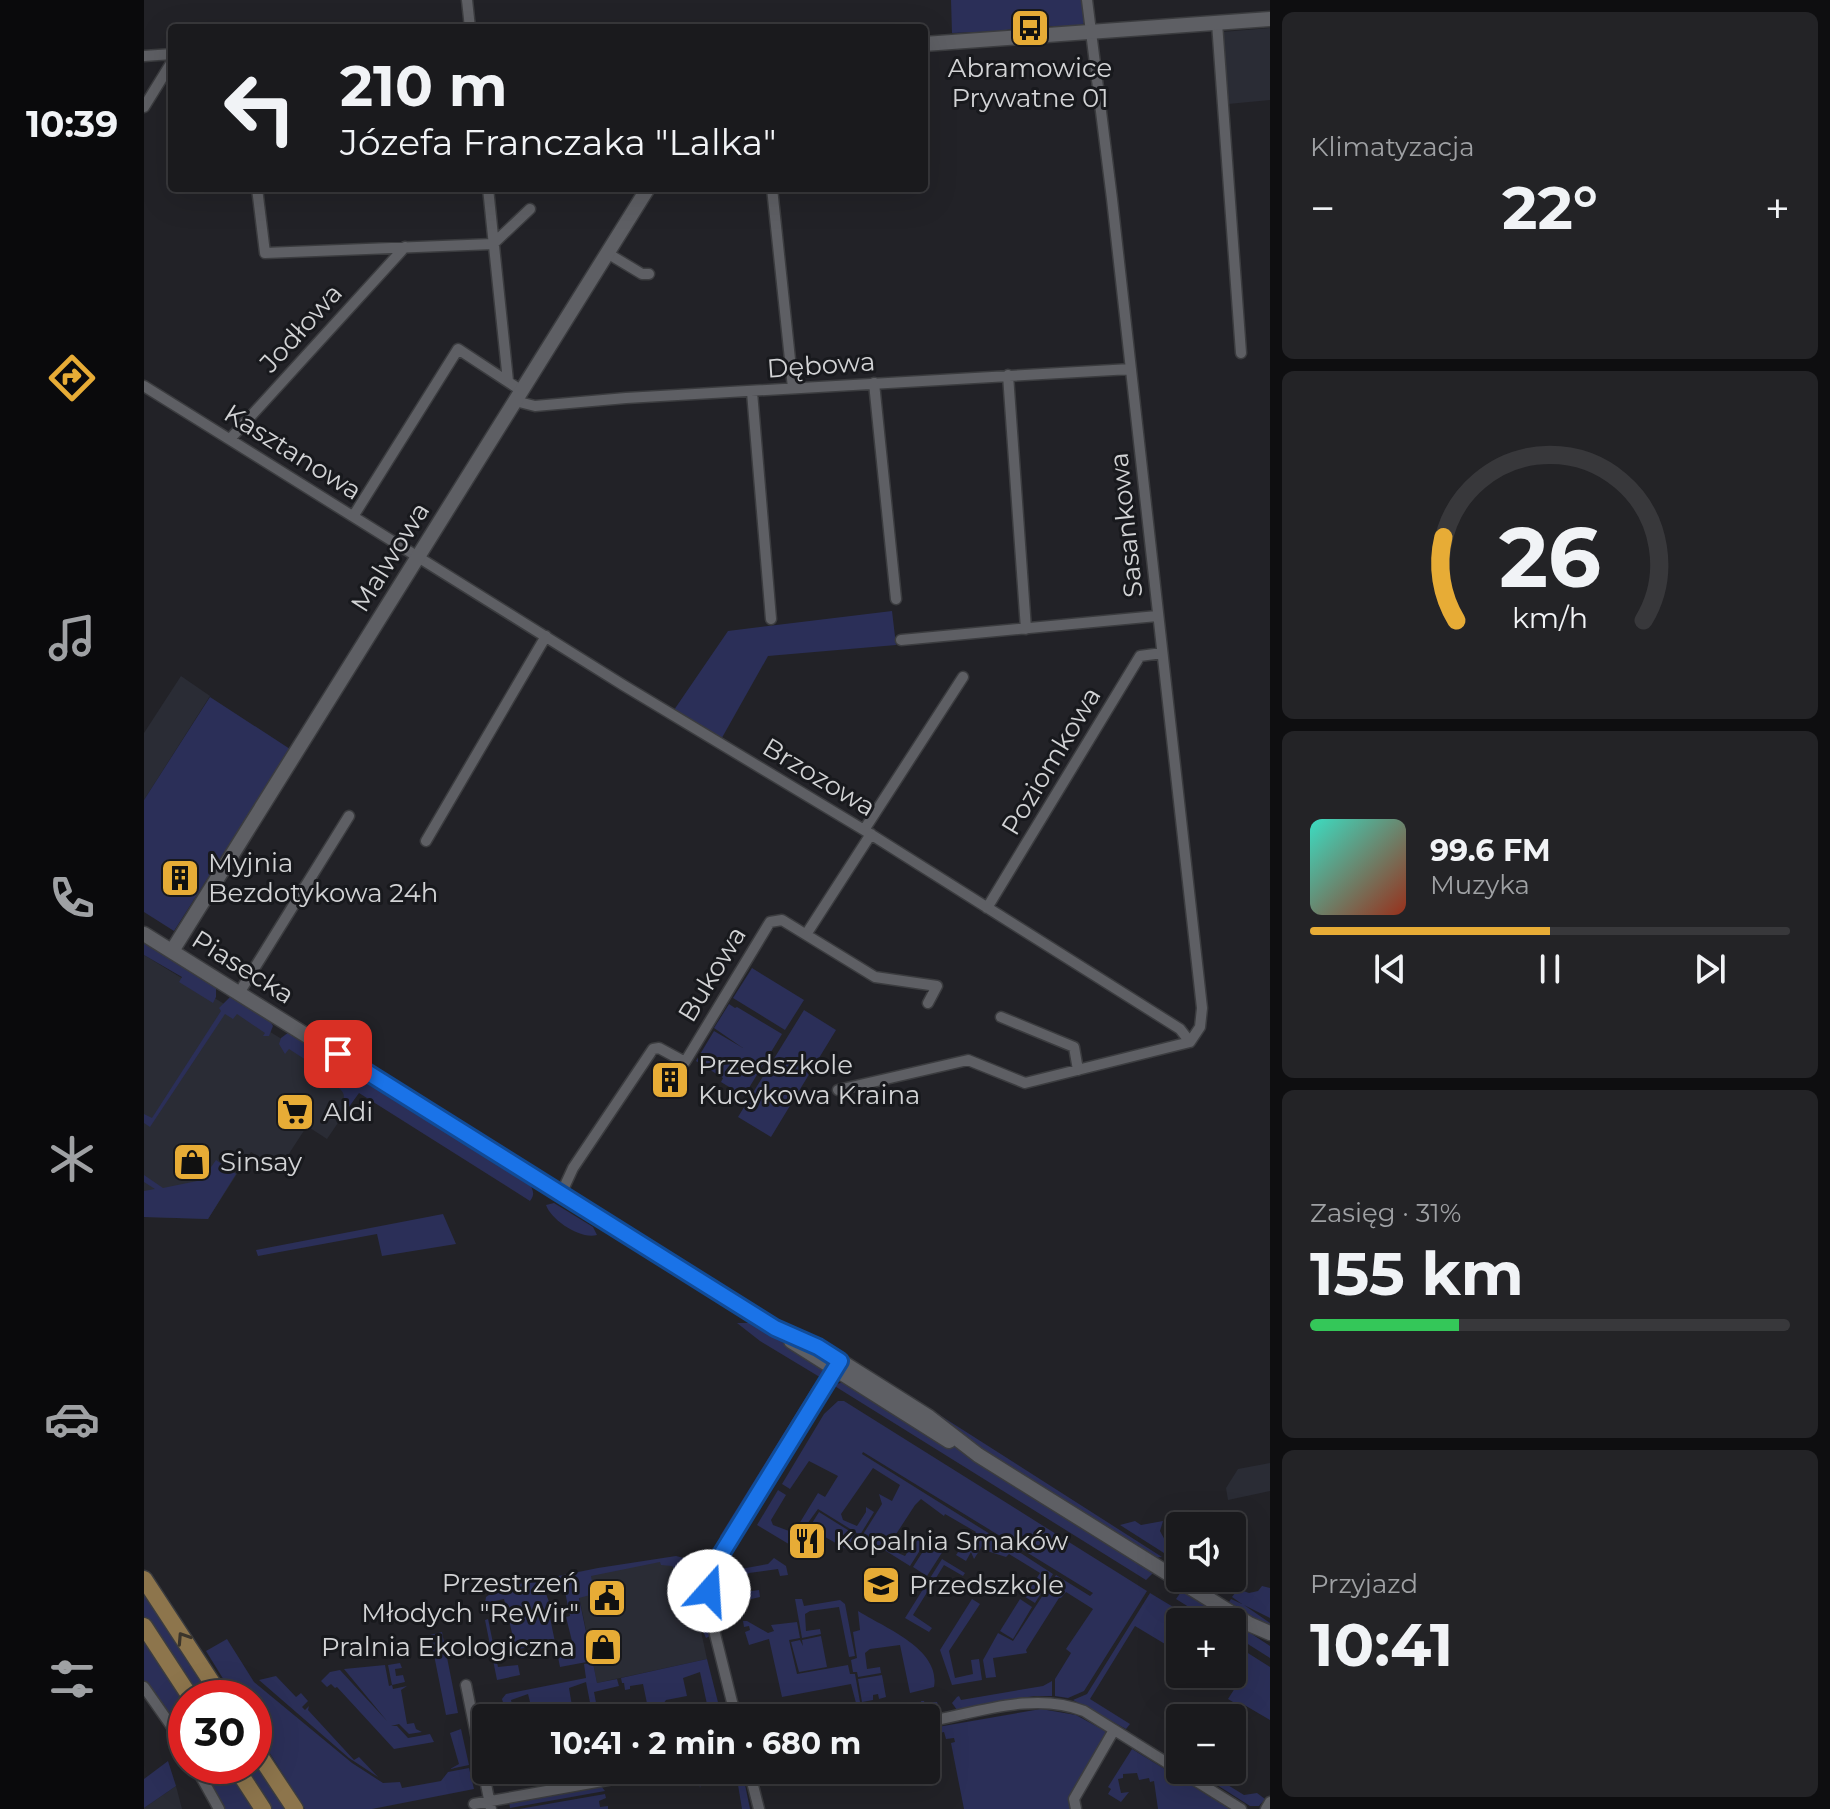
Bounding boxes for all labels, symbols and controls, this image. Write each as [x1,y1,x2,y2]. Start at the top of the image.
bus stop icon: Abramowice Prywatne 01 [1009,7,1051,49]
text: 210 m [340,52,508,120]
place label: Abramowice Prywatne 01 [948,52,1112,114]
icon: left [208,56,312,160]
text: 10:39 [26,102,118,146]
text: Józefa Franczaka "Lalka" [340,120,776,164]
text: Klimatyzacja [1310,131,1475,163]
text: 22° [1502,171,1598,244]
text: − [1310,181,1335,235]
text: + [1765,181,1790,235]
street label: Jodłowa [252,277,349,380]
street label: Dębowa [766,345,876,385]
icon: directions [44,350,100,406]
street label: Kasztanowa [218,397,368,507]
street label: Sasankowa [1102,451,1150,599]
street label: Malwowa [344,496,436,618]
text: 26 [1499,506,1601,608]
text: km/h [1512,600,1588,635]
icon: music [44,610,100,666]
street label: Poziomkowa [994,681,1108,841]
street label: Brzozowa [757,731,881,823]
text: 99.6 FM [1430,832,1551,869]
place label: Myjnia Bezdotykowa 24h [208,847,438,909]
building icon: Myjnia Bezdotykowa 24h [159,857,201,899]
text: Muzyka [1430,869,1530,901]
icon: phone [44,870,100,926]
street label: Bukowa [671,920,753,1028]
street label: Piasecka [186,923,300,1011]
icon: previous [1368,947,1412,991]
icon: pause [1528,947,1572,991]
icon: next [1688,947,1732,991]
pin [304,1020,372,1088]
icon: arrive [316,1032,360,1076]
place label: Przedszkole Kucykowa Kraina [698,1049,920,1111]
building icon: Przedszkole Kucykowa Kraina [649,1059,691,1101]
supermarket icon: Aldi [274,1091,316,1133]
place label: Aldi [323,1096,373,1128]
icon: climate [44,1131,100,1187]
shop icon: Sinsay [171,1141,213,1183]
place label: Sinsay [220,1146,303,1178]
text: Zasięg · 31% [1310,1197,1461,1229]
text: 155 km [1310,1237,1524,1310]
icon: car [44,1391,100,1447]
map controls [1166,1512,1246,1784]
button: sound [1166,1512,1246,1592]
restaurant icon: Kopalnia Smaków [786,1520,828,1562]
place label: Kopalnia Smaków [835,1525,1069,1557]
position arrow [667,1549,751,1633]
school or university icon: Przedszkole [860,1564,902,1606]
place label: Przestrzeń Młodych "ReWir" [361,1567,579,1629]
text: Przyjazd [1310,1568,1418,1600]
place label: Przedszkole [909,1569,1064,1601]
public building icon: Przestrzeń Młodych "ReWir" [586,1577,628,1619]
button: + [1166,1608,1246,1688]
text: 10:41 [1310,1608,1453,1681]
shop icon: Pralnia Ekologiczna [582,1626,624,1668]
place label: Pralnia Ekologiczna [321,1631,575,1663]
one-way arrow [178,1632,193,1647]
icon: filters [44,1651,100,1707]
speed limit sign: 30 [168,1680,272,1784]
button: − [1166,1704,1246,1784]
text: 10:41 · 2 min · 680 m [551,1725,861,1762]

